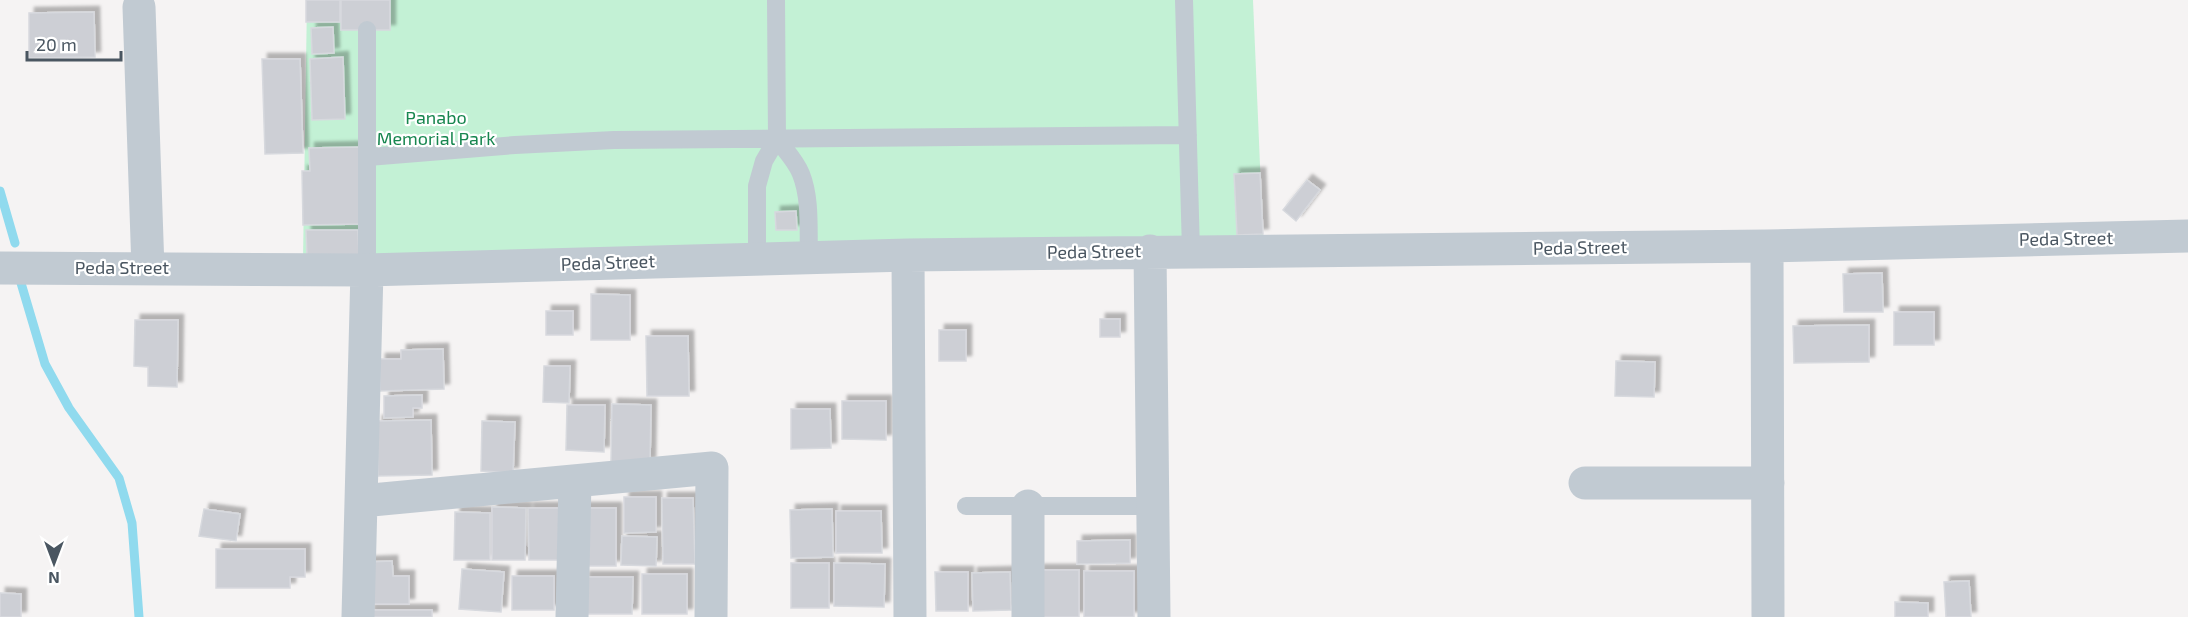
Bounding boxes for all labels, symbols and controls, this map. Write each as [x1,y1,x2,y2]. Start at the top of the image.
scale bar [27,24,122,62]
text: 20 m [36,33,77,55]
park label: Panabo Memorial Park [377,106,495,149]
street label: Peda Street [2019,226,2114,250]
street label: Peda Street [1533,235,1628,259]
street label: Peda Street [1047,239,1142,263]
street label: Peda Street [560,249,656,275]
street label: Peda Street [75,256,169,278]
north arrow [24,533,84,593]
text: N [48,569,60,588]

